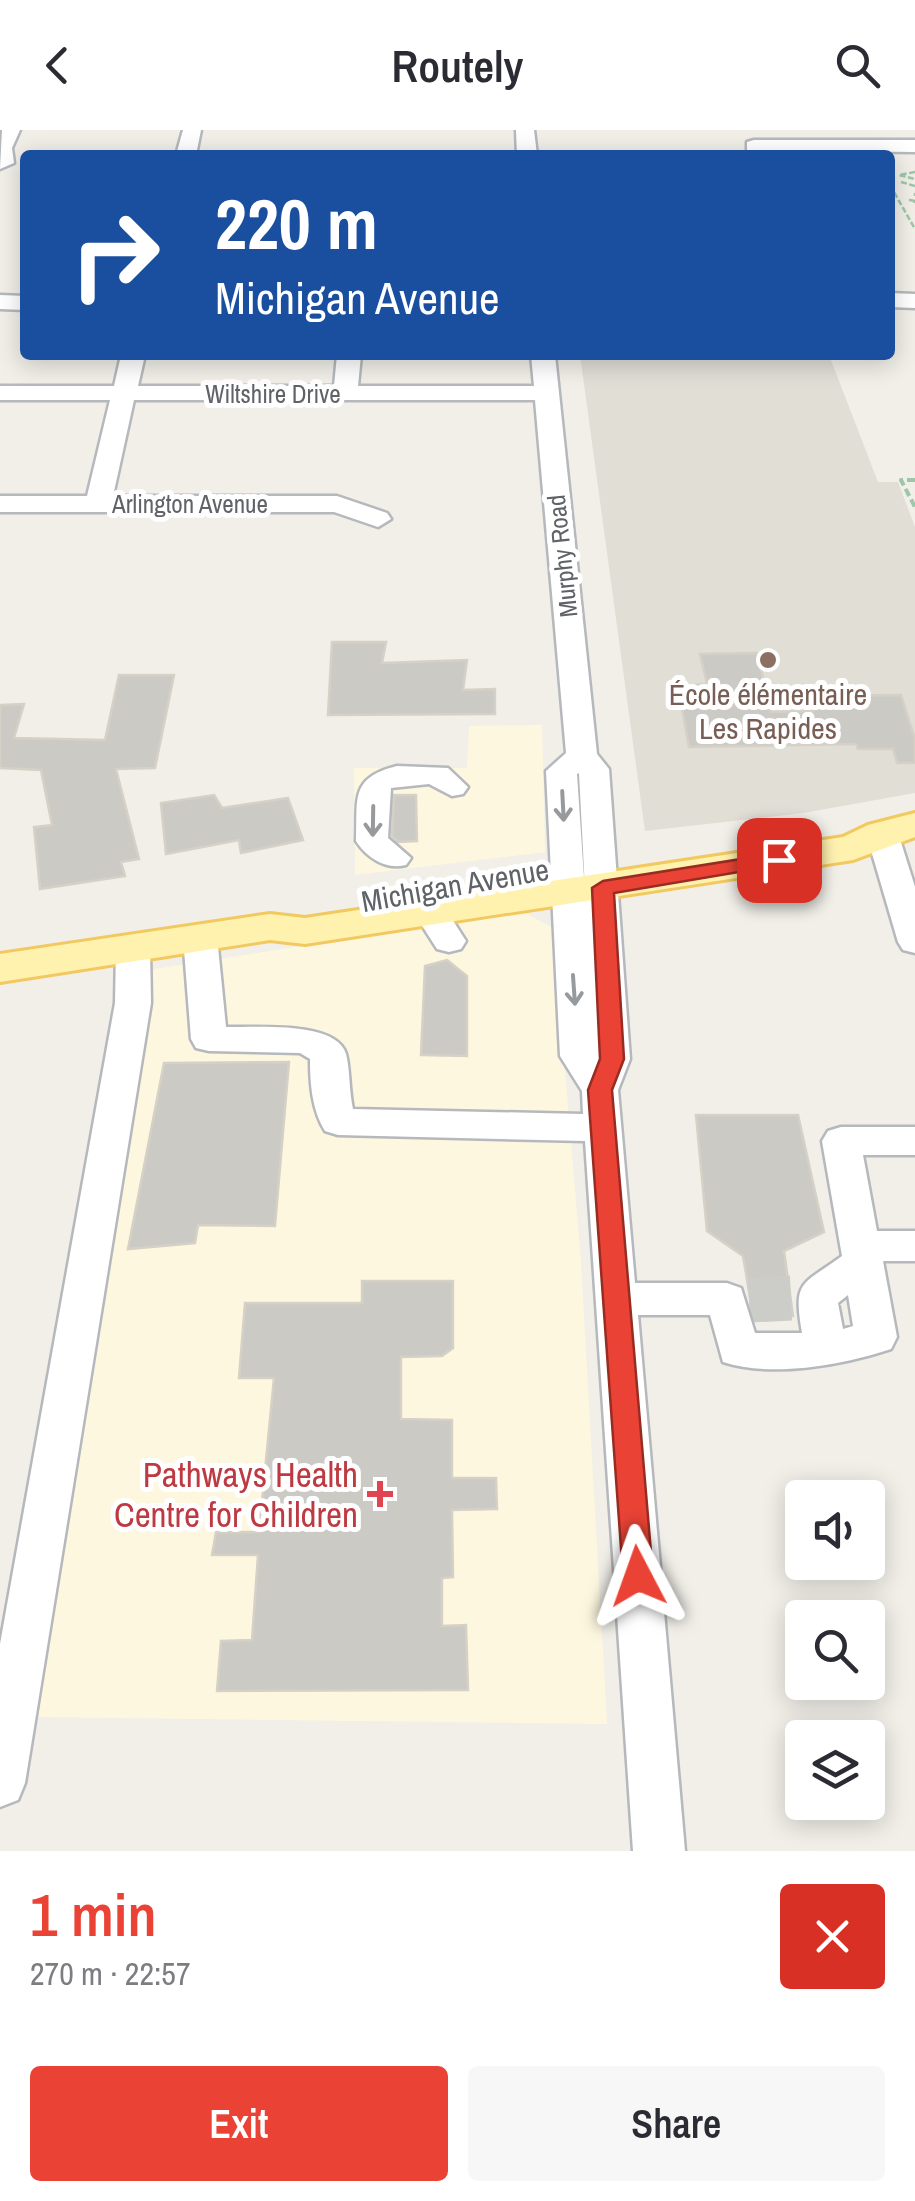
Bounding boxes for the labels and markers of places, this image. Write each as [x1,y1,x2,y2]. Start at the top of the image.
marker: École élémentaire Les Rapides [757,649,779,671]
place label: École élémentaire Les Rapides [669,674,867,748]
pin [737,818,822,903]
place label: Pathways Health Centre for Children [114,1451,358,1538]
marker: Pathways Health Centre for Children [367,1481,393,1507]

